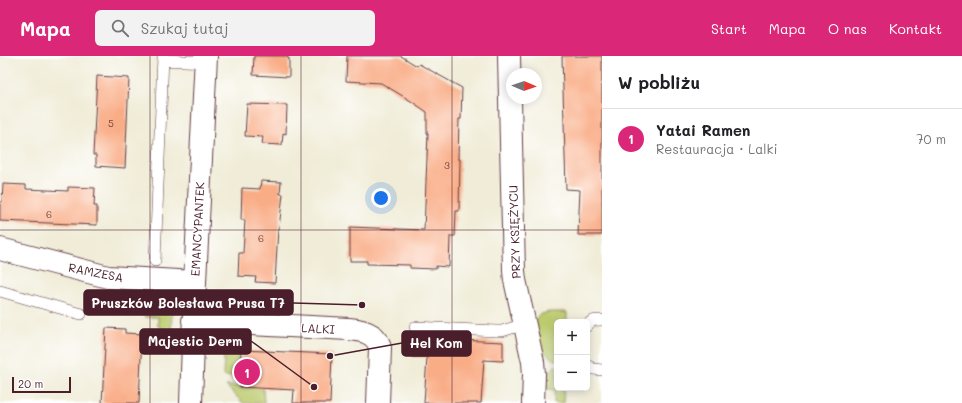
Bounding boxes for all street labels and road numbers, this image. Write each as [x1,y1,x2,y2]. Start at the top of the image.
street label: EMANCYPANTEK [187,181,207,277]
street label: PRZY KSIĘŻYCU [504,185,524,279]
street label: RAMZESA [67,259,125,285]
street label: LALKI [301,319,335,337]

